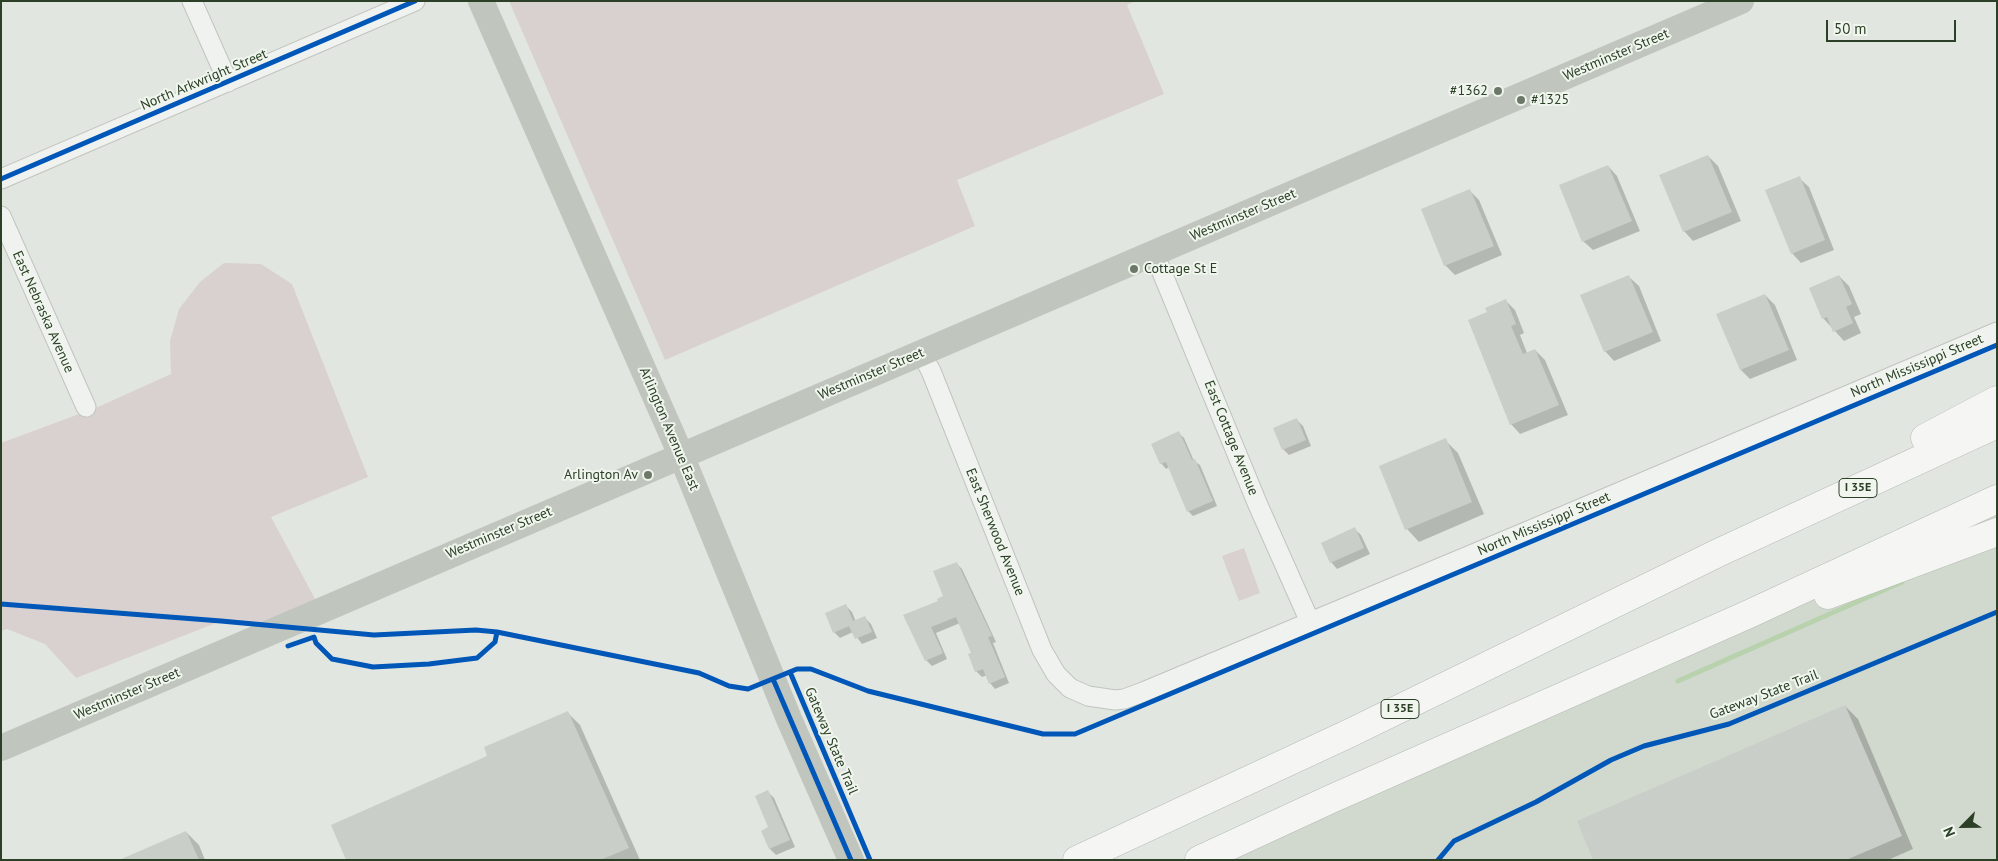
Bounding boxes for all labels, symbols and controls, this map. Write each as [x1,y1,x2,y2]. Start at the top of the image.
scale bar [1828,10,1958,42]
text: 50 m [1834,19,1867,38]
street label: Westminster Street [1561,25,1671,85]
street label: North Arkwright Street [138,46,270,114]
place label: #1362 [1450,83,1488,99]
marker: #1362 [1492,85,1504,97]
place label: #1325 [1531,92,1569,108]
marker: #1325 [1515,94,1527,106]
street label: Westminster Street [1188,185,1298,245]
street label: East Nebraska Avenue [9,248,77,376]
place label: Cottage St E [1144,261,1217,277]
marker: Cottage St E [1128,263,1140,275]
street label: North Mississippi Street [1848,330,1986,402]
street label: Westminster Street [816,344,926,404]
street label: Arlington Avenue East [635,365,703,493]
street label: East Cottage Avenue [1200,378,1262,498]
street label: East Sherwood Avenue [962,466,1028,598]
place label: Arlington Av [564,467,638,483]
marker: Arlington Av [642,469,654,481]
road number: I 35E [1839,478,1877,498]
street label: North Mississippi Street [1475,488,1613,560]
street label: Westminster Street [444,503,554,563]
street label: Westminster Street [72,664,182,724]
street label: Gateway State Trail [1707,667,1821,723]
street label: Gateway State Trail [801,685,861,797]
road number: I 35E [1381,700,1419,719]
north arrow [1938,801,1988,851]
text: N [1939,824,1959,840]

